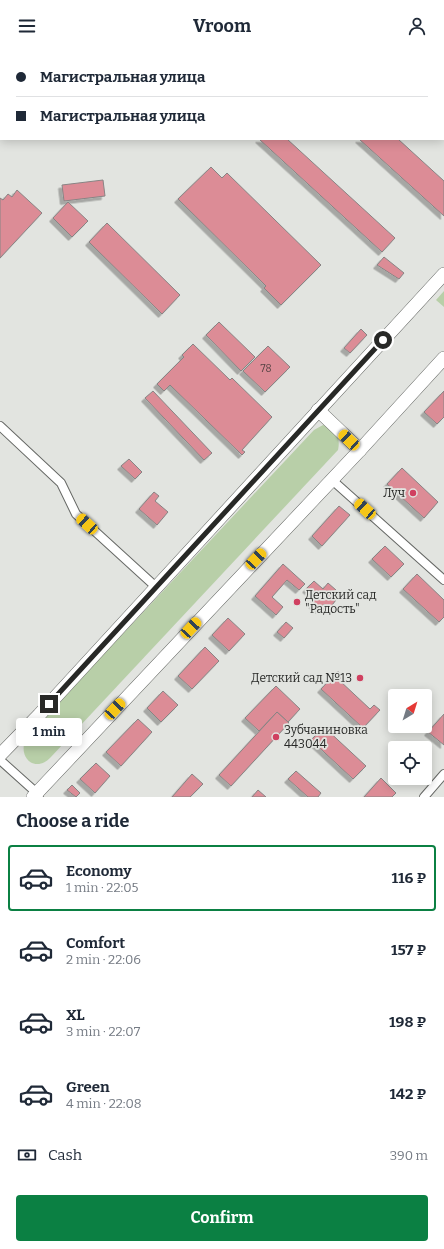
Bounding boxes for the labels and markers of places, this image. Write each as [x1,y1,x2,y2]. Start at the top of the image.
place label: Луч [383,486,405,500]
marker: Луч [408,488,418,498]
place label: Детский сад "Радость" [305,588,376,616]
marker: Детский сад "Радость" [292,597,302,607]
place label: Детский сад №13 [251,671,352,685]
marker: Детский сад №13 [355,673,365,683]
place label: Зубчаниновка 443044 [284,723,368,751]
marker: Зубчаниновка 443044 [271,732,281,742]

